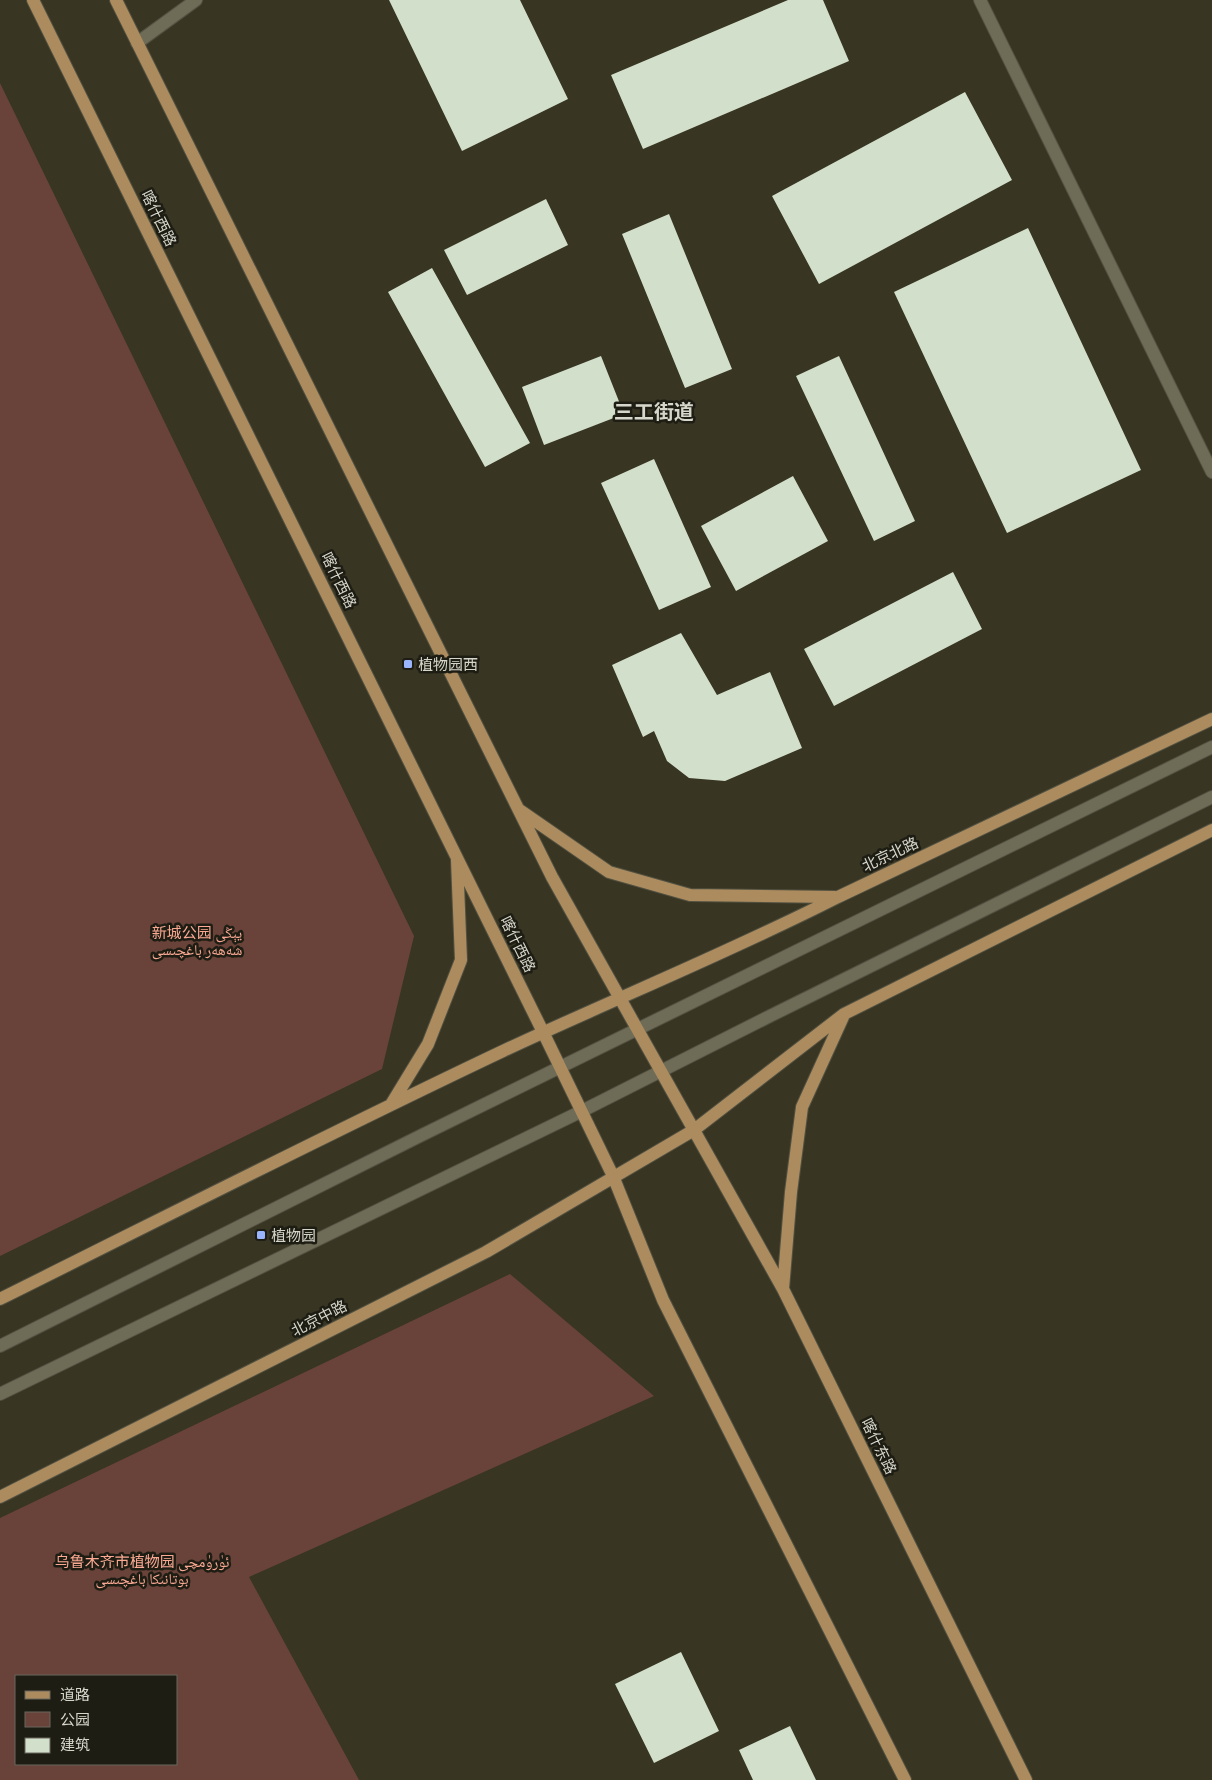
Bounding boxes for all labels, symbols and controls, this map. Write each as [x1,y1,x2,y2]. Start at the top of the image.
street label: 喀什西路 [138,187,180,249]
district label: 三工街道 [614,400,694,424]
street label: 喀什西路 [318,549,360,611]
place label: 植物园西 [418,656,478,673]
marker: 植物园西 [402,658,414,670]
street label: 北京北路 [859,834,921,874]
street label: 喀什西路 [497,913,539,975]
park label: 新城公园 يېڭى شەھەر باغچىسى [152,924,243,960]
place label: 植物园 [271,1227,316,1244]
marker: 植物园 [255,1229,267,1241]
street label: 北京中路 [288,1297,350,1339]
street label: 喀什东路 [858,1415,900,1477]
park label: 乌鲁木齐市植物园 ئۈرۈمچى بوتانىكا باغچىسى [55,1553,229,1589]
legend [15,1675,178,1765]
text: 道路 [60,1686,90,1703]
text: 公园 [60,1711,90,1728]
text: 建筑 [60,1736,90,1753]

